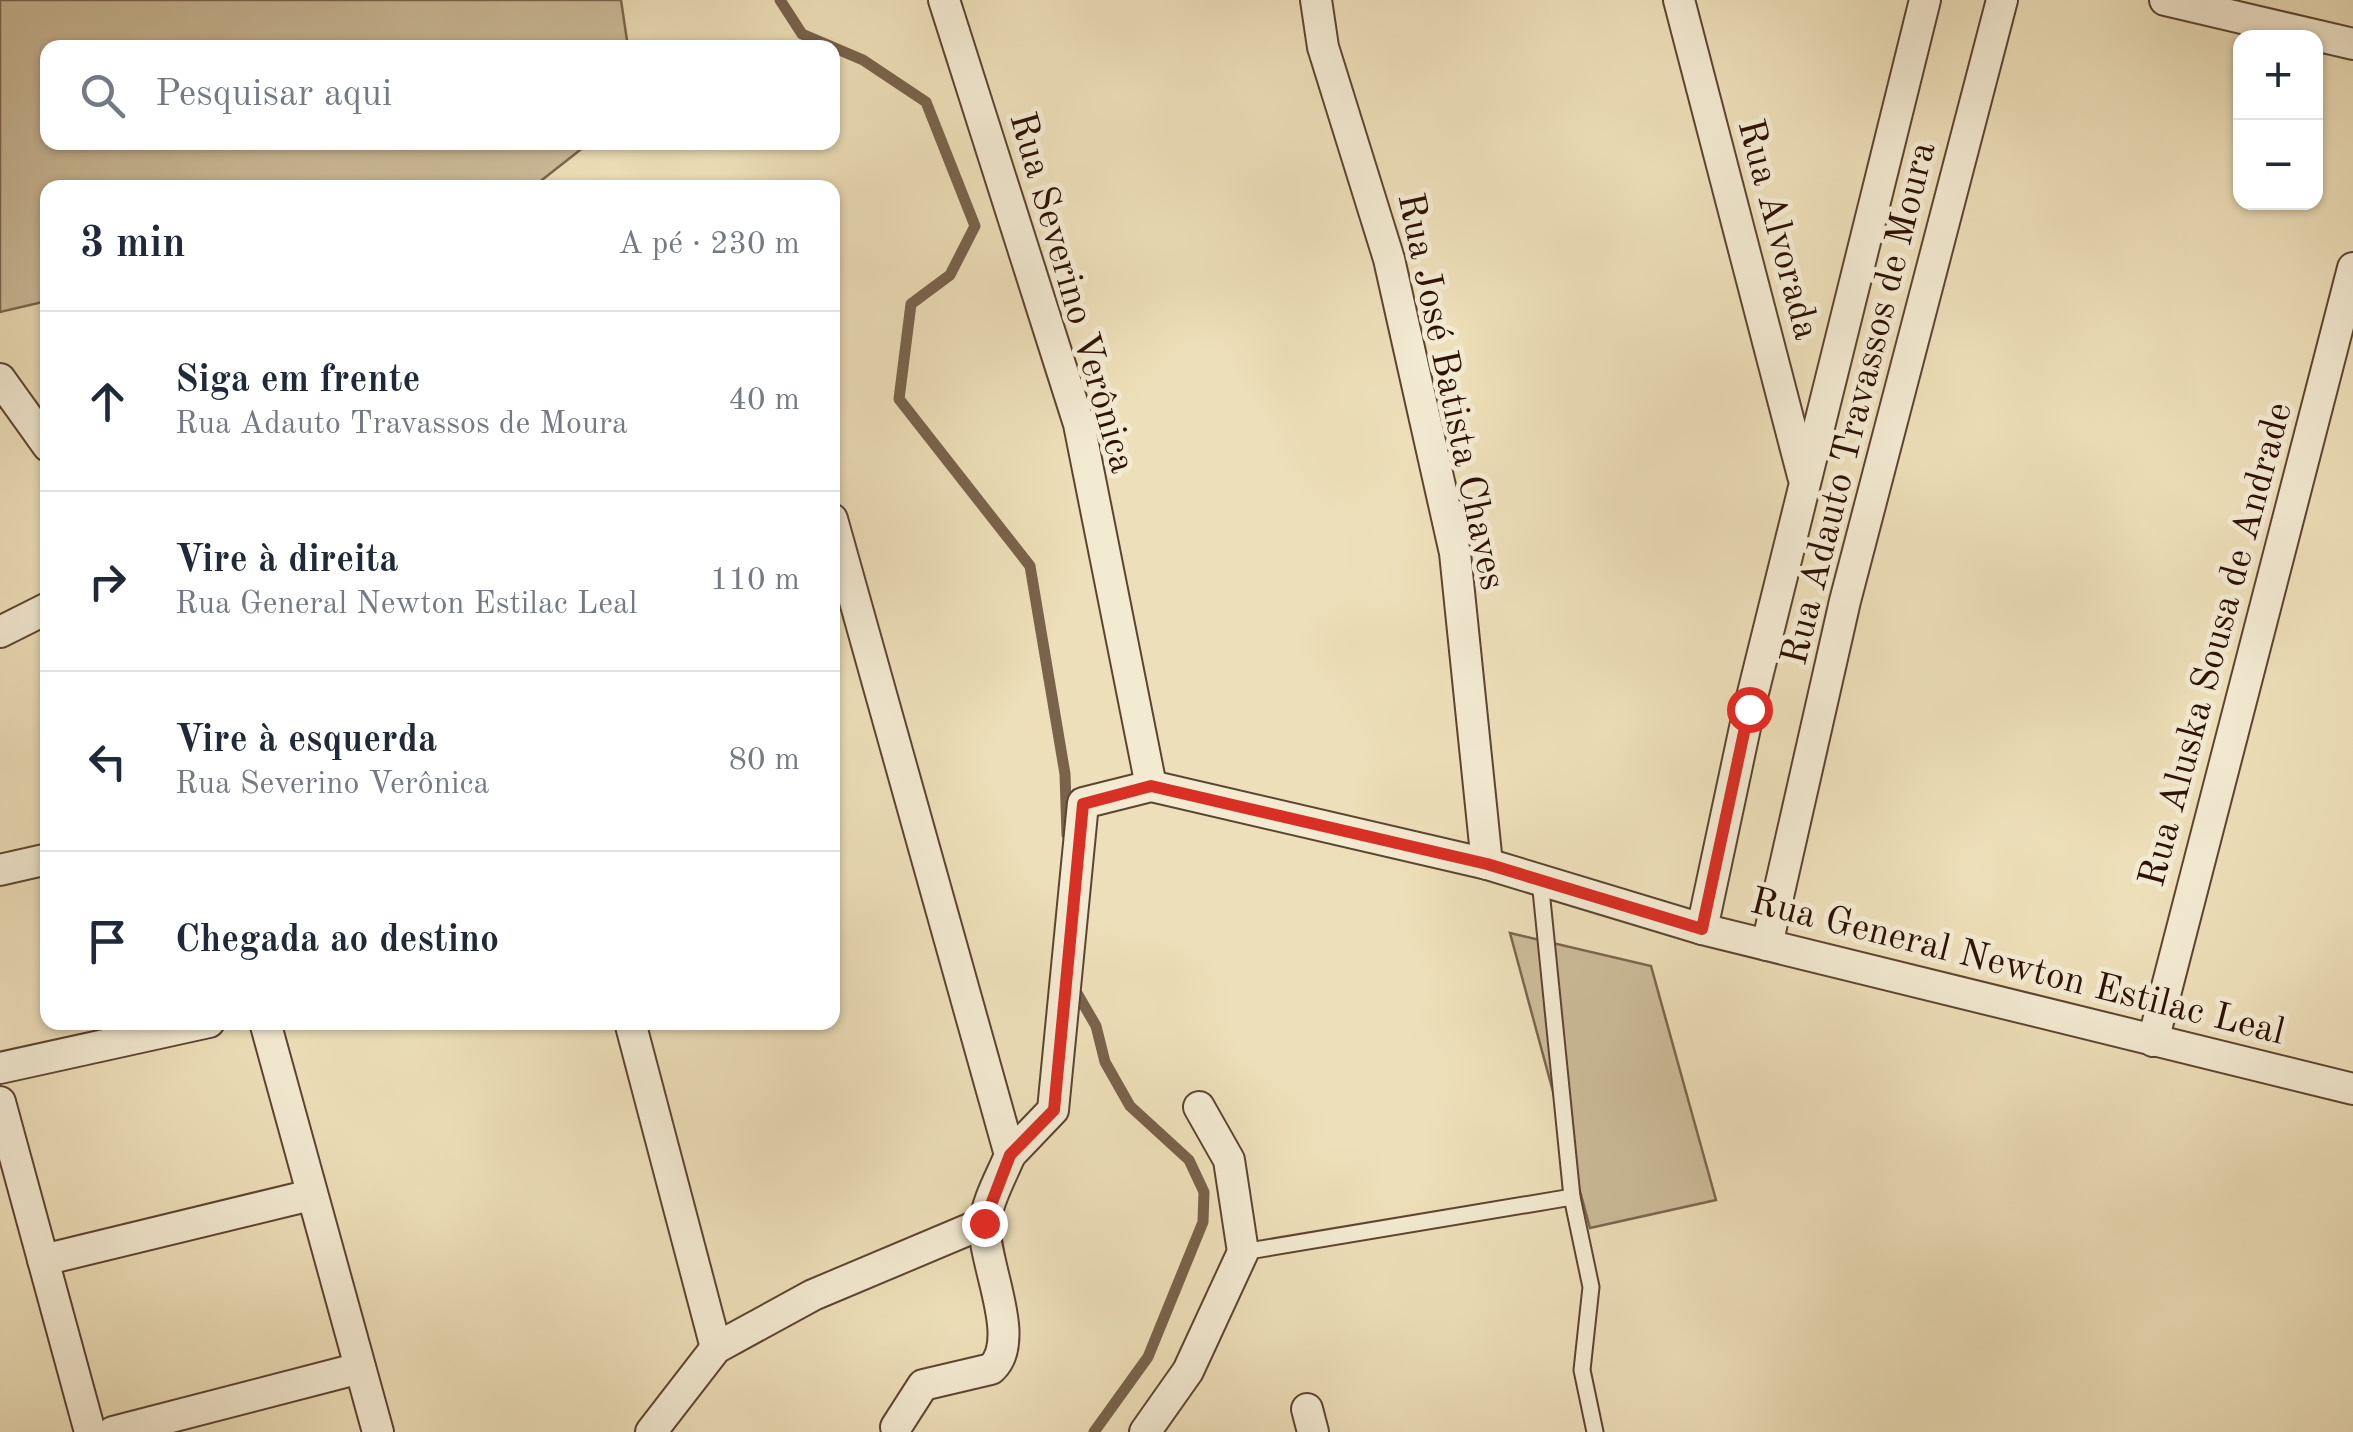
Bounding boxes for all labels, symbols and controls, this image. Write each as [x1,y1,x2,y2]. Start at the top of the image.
map controls [2233,30,2323,210]
button: + [2233,30,2323,120]
search box [40,40,840,150]
icon: search [75,68,130,123]
text: Pesquisar aqui [155,76,392,114]
street label: Rua Severino Verônica [1001,108,1141,478]
street label: Rua Alvorada [1729,116,1825,344]
button: − [2233,120,2323,210]
street label: Rua Adauto Travassos de Moura [1776,138,1943,669]
street label: Rua José Batista Chaves [1389,190,1511,593]
text: 3 min [80,224,186,266]
text: A pé · 230 m [618,229,800,261]
text: Siga em frente [175,362,420,400]
icon: ahead [80,374,135,429]
text: 40 m [729,385,800,417]
street label: Rua Aluska Sousa de Andrade [2134,398,2300,891]
text: Rua Adauto Travassos de Moura [175,409,628,441]
text: Vire à direita [175,542,399,580]
icon: right [80,554,135,609]
text: 110 m [710,565,800,597]
text: Rua General Newton Estilac Leal [175,589,637,621]
route start [1727,687,1773,733]
text: Vire à esquerda [175,722,437,760]
icon: left [80,734,135,789]
text: 80 m [729,745,800,777]
text: Rua Severino Verônica [175,769,489,801]
street label: Rua General Newton Estilac Leal [1746,883,2288,1053]
icon: arrive [80,914,135,969]
text: Chegada ao destino [175,922,499,960]
route end [962,1201,1008,1247]

